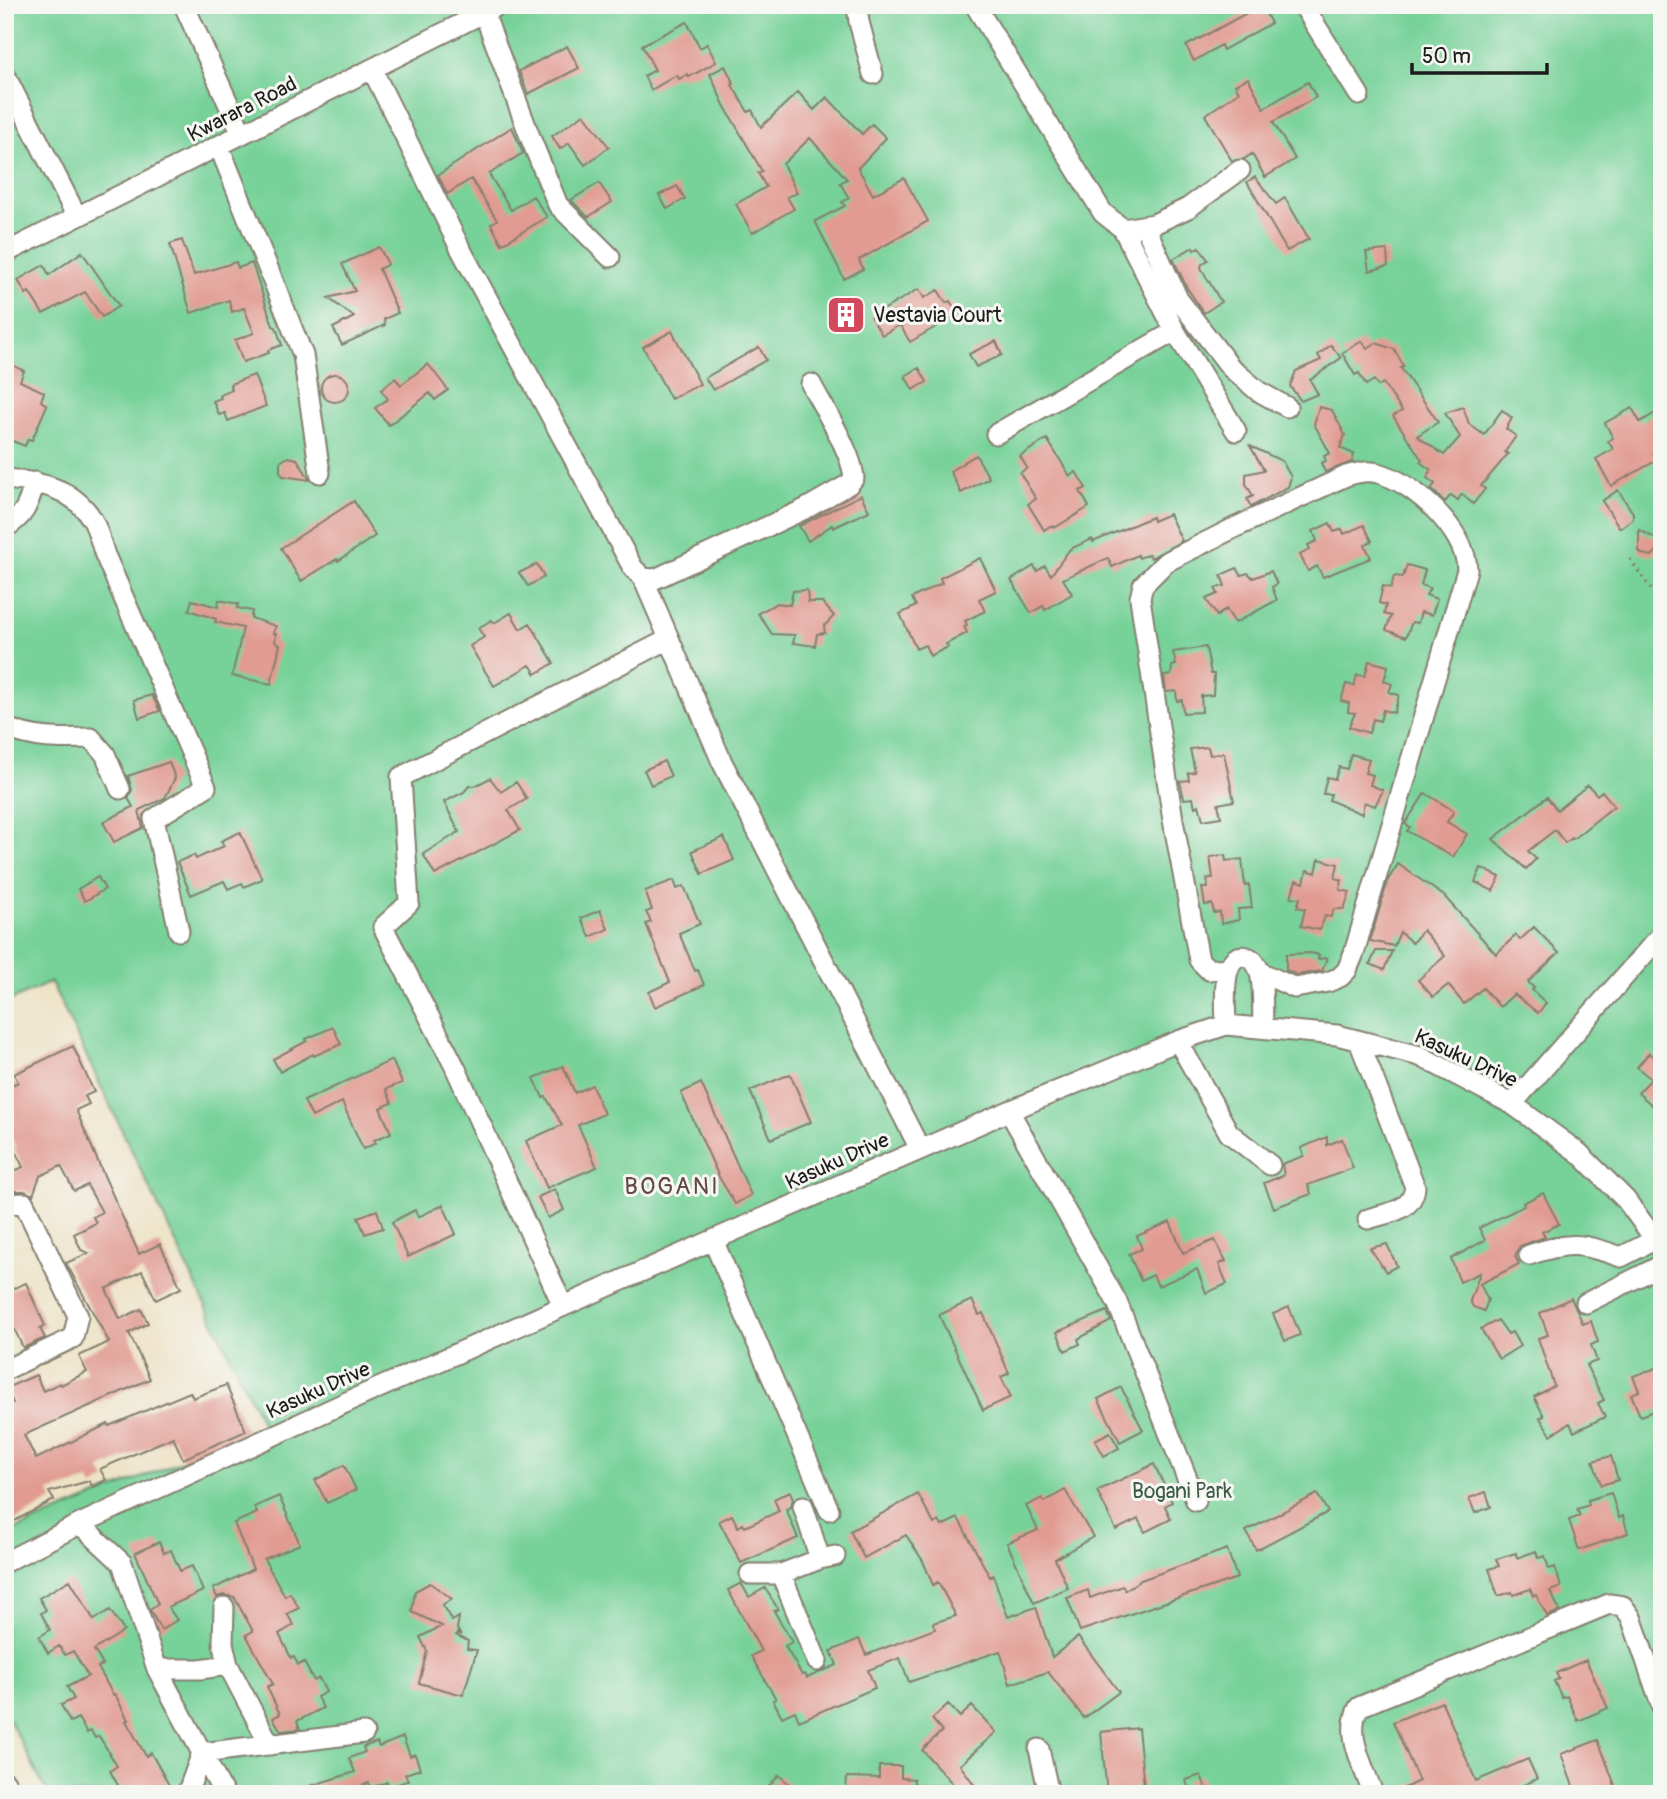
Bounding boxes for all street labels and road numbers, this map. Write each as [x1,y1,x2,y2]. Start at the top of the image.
street label: Kwarara Road [183,70,301,149]
street label: Kasuku Drive [1410,1023,1522,1094]
street label: Kasuku Drive [781,1126,894,1196]
street label: Kasuku Drive [262,1355,375,1425]

